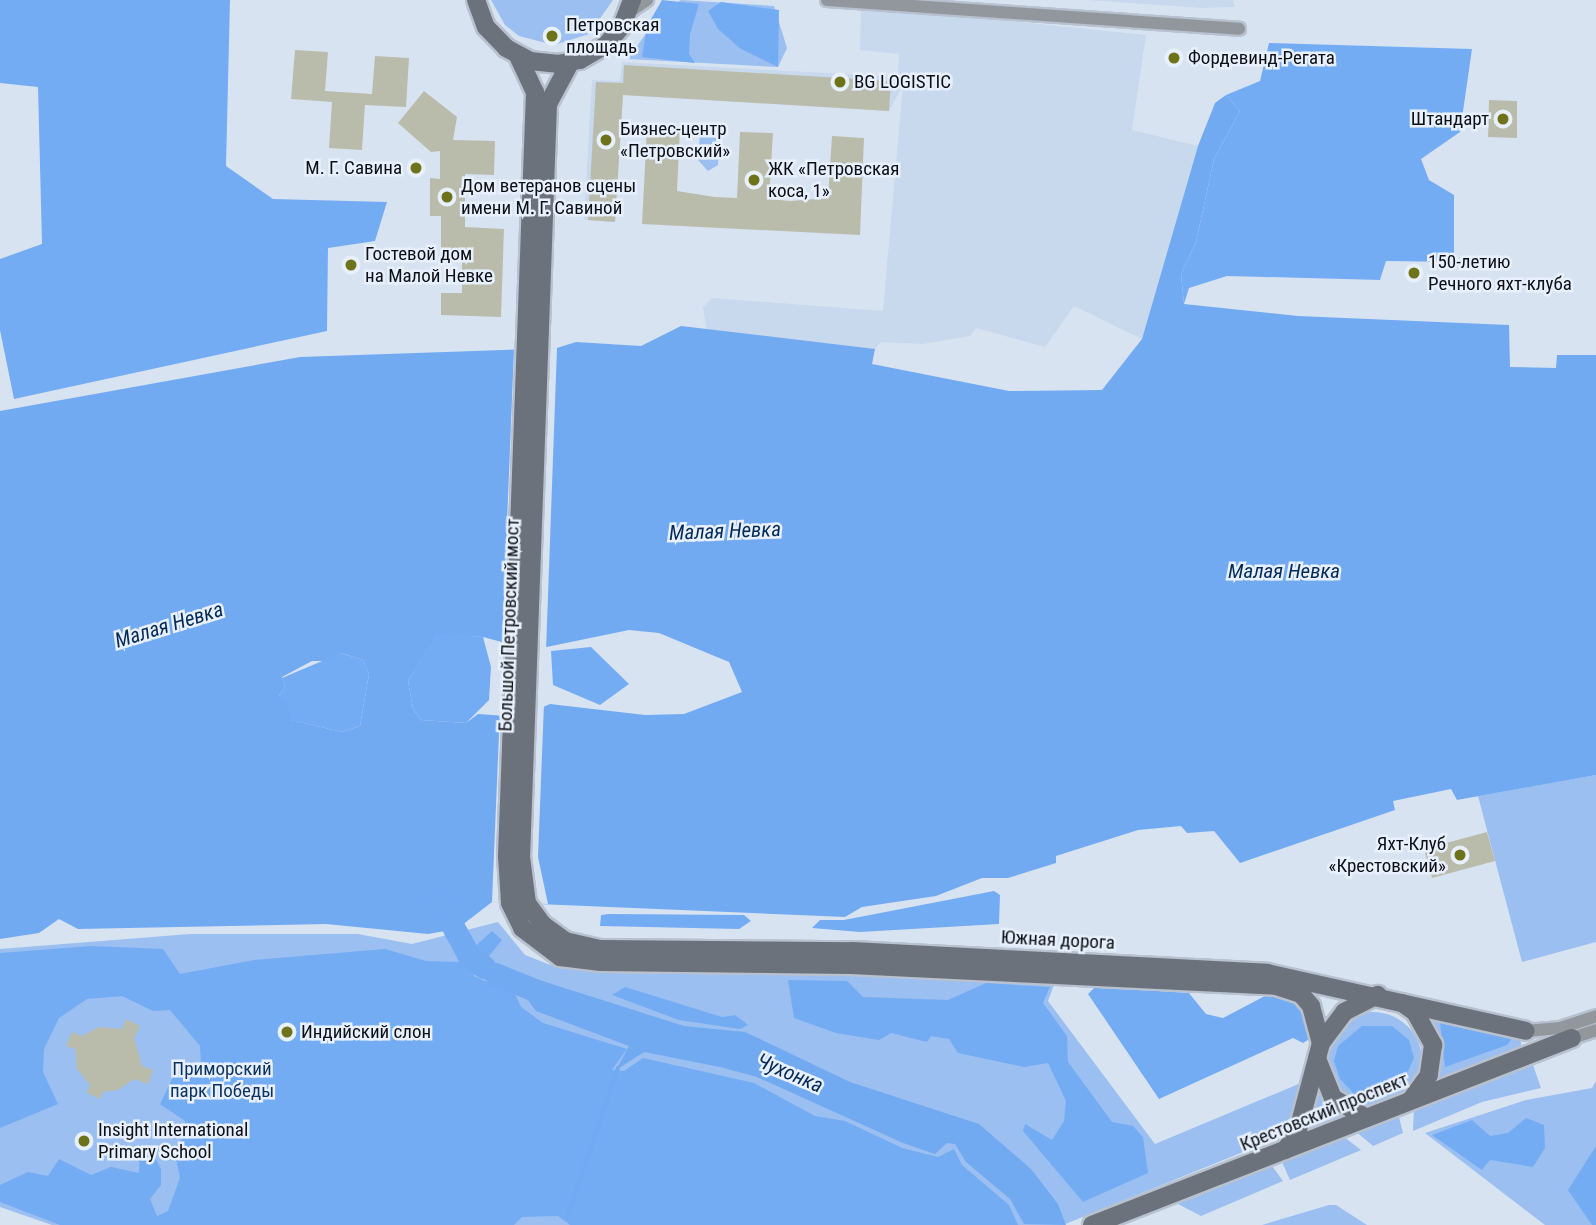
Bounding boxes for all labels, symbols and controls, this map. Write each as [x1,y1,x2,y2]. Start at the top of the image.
place label: Петровская площадь [566,14,659,58]
marker: Петровская площадь [544,28,560,44]
place label: Фордевинд-Регата [1188,47,1335,69]
marker: Фордевинд-Регата [1166,50,1182,66]
place label: BG LOGISTIC [854,71,951,93]
marker: BG LOGISTIC [832,74,848,90]
place label: Штандарт [1411,108,1489,130]
marker: Штандарт [1495,111,1511,127]
place label: Бизнес-центр «Петровский» [620,118,730,162]
marker: Бизнес-центр «Петровский» [598,132,614,148]
place label: М. Г. Савина [305,157,402,179]
place label: ЖК «Петровская коса, 1» [768,158,899,202]
marker: М. Г. Савина [408,160,424,176]
marker: ЖК «Петровская коса, 1» [746,172,762,188]
place label: Дом ветеранов сцены имени М. Г. Савиной [461,175,636,219]
marker: Дом ветеранов сцены имени М. Г. Савиной [439,189,455,205]
place label: Гостевой дом на Малой Невке [365,243,493,287]
place label: 150-летию Речного яхт-клуба [1428,251,1572,295]
marker: Гостевой дом на Малой Невке [343,257,359,273]
marker: 150-летию Речного яхт-клуба [1406,265,1422,281]
water label: Малая Невка [669,516,781,546]
street label: Большой Петровский мост [494,518,524,732]
water label: Малая Невка [1228,558,1340,584]
water label: Малая Невка [112,597,226,653]
place label: Яхт-Клуб «Крестовский» [1329,833,1446,877]
marker: Яхт-Клуб «Крестовский» [1452,847,1468,863]
street label: Южная дорога [1000,926,1116,954]
place label: Индийский слон [301,1021,431,1043]
marker: Индийский слон [279,1024,295,1040]
water label: Чухонка [753,1048,827,1098]
park label: Приморский парк Победы [170,1058,274,1102]
street label: Крестовский проспект [1237,1068,1411,1156]
place label: Insight International Primary School [98,1119,248,1163]
marker: Insight International Primary School [76,1133,92,1149]

